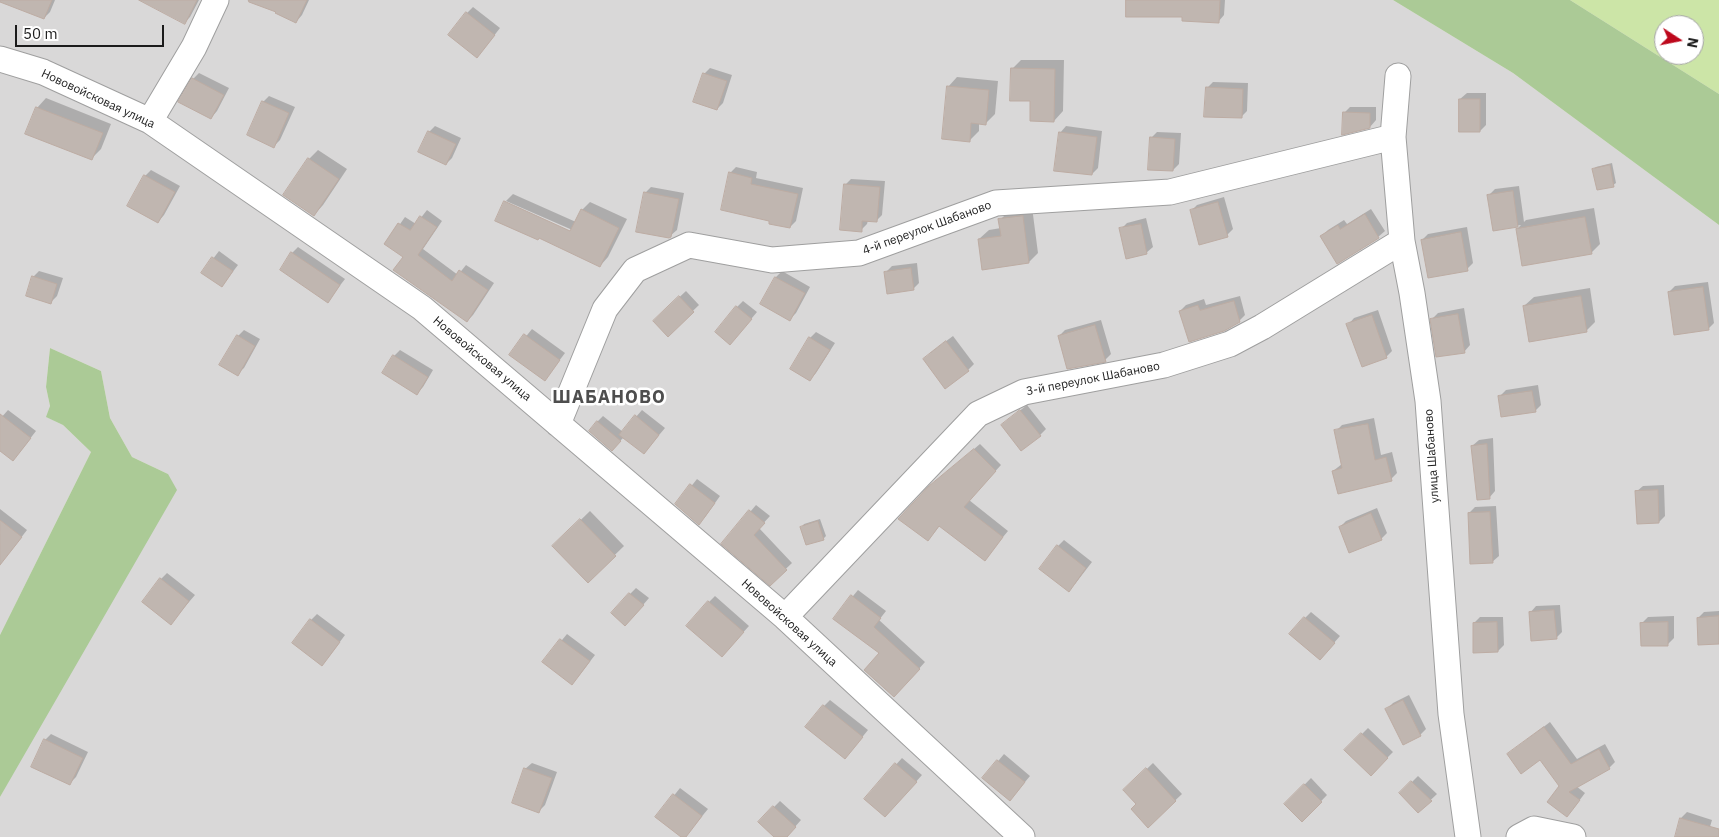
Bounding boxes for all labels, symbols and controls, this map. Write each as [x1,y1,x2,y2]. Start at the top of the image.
scale bar [18,15,166,47]
north arrow [1654,15,1704,65]
text: 50 m [23,24,58,43]
text: N [1683,36,1703,49]
street label: Нововойсковая улица [39,66,157,132]
street label: 4-й переулок Шабаново [861,198,993,258]
street label: Нововойсковая улица [430,314,534,404]
street label: 3-й переулок Шабаново [1025,359,1161,399]
district label: ШАБАНОВО [551,387,667,409]
street label: улица Шабаново [1422,408,1442,504]
street label: Нововойсковая улица [738,576,840,670]

